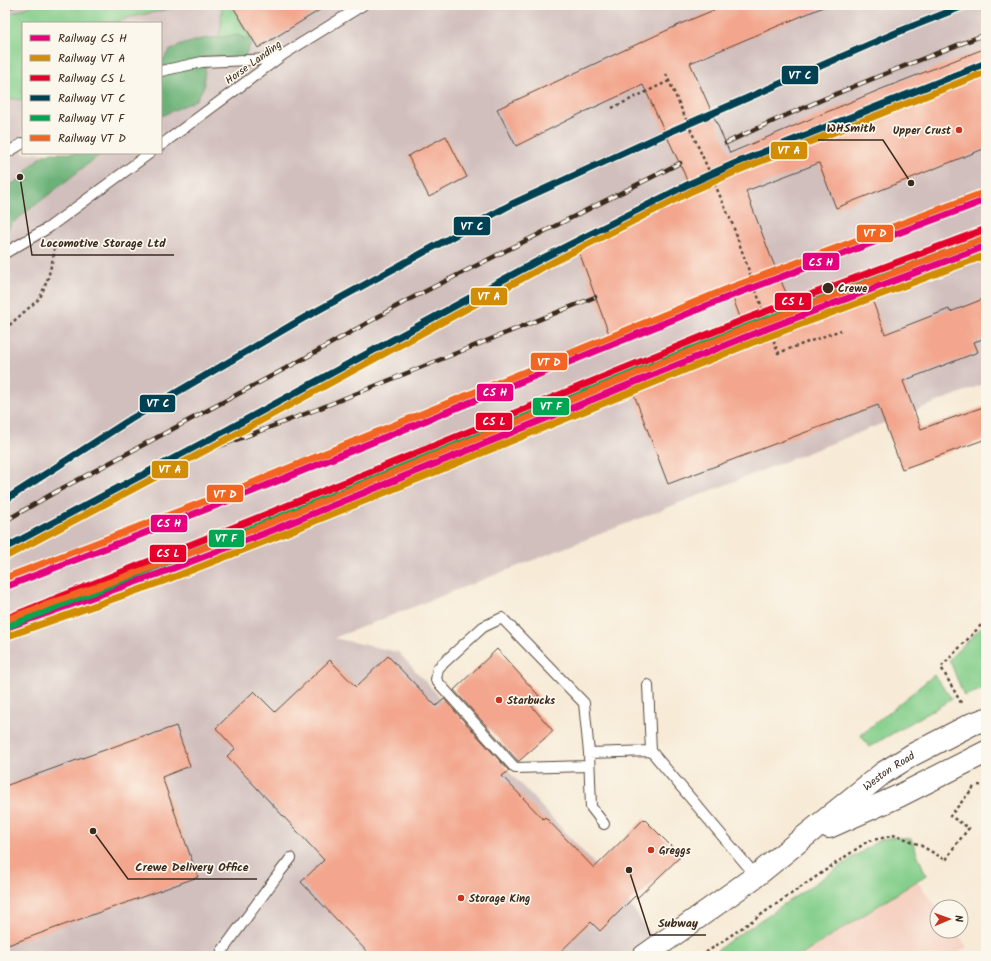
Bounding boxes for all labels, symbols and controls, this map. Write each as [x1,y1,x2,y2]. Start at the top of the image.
legend [22,22,162,154]
text: Railway CS H [58,29,127,48]
street label: Horse Landing [221,36,286,90]
text: Railway VT A [58,49,126,68]
line badge: VT C [781,65,819,85]
text: VT C [789,67,812,85]
text: Railway CS L [58,69,126,88]
text: Railway VT C [58,89,125,108]
text: Railway VT F [58,109,126,128]
callout: WHSmith [818,116,883,140]
text: WHSmith [827,119,876,138]
place label: Upper Crust [893,122,952,140]
marker: Upper Crust [954,125,964,135]
text: Railway VT D [58,129,126,148]
line badge: VT A [770,141,808,160]
text: VT A [777,142,801,160]
line badge: VT C [453,216,491,236]
text: VT C [461,218,484,236]
line badge: VT D [856,224,894,243]
text: VT D [863,225,887,243]
callout: Locomotive Storage Ltd [32,231,174,255]
text: Locomotive Storage Ltd [40,234,166,253]
line badge: CS H [802,252,840,271]
text: CS H [809,254,833,272]
place label: Crewe [838,280,868,298]
marker: Crewe [821,281,835,295]
line badge: VT A [470,287,508,306]
text: VT A [477,288,501,306]
line badge: CS L [774,292,812,311]
text: CS L [781,293,805,311]
line badge: VT D [530,352,568,371]
text: VT D [537,354,561,372]
line badge: CS H [476,383,514,402]
text: CS H [483,384,507,402]
line badge: VT C [139,394,176,413]
text: VT C [147,395,170,413]
line badge: VT F [532,397,570,416]
text: VT F [540,398,563,416]
line badge: CS L [475,412,513,431]
text: CS L [482,413,506,431]
line badge: VT A [151,460,189,479]
text: VT A [158,461,182,479]
line badge: VT D [206,484,244,503]
text: VT D [213,486,237,504]
line badge: CS H [150,514,188,533]
text: CS H [157,515,181,533]
line badge: VT F [208,529,245,548]
text: VT F [215,530,238,548]
line badge: CS L [149,544,187,563]
text: CS L [156,545,180,563]
place label: Starbucks [507,692,556,710]
marker: Starbucks [494,695,504,705]
street label: Weston Road [859,747,919,796]
place label: Greggs [659,842,691,860]
marker: Greggs [646,845,656,855]
callout: Crewe Delivery Office [128,855,257,879]
text: Crewe Delivery Office [135,858,249,877]
place label: Storage King [469,890,530,908]
marker: Storage King [456,893,466,903]
north arrow [929,899,969,939]
callout: Subway [650,911,706,935]
text: Subway [658,914,699,933]
text: N [949,915,967,923]

